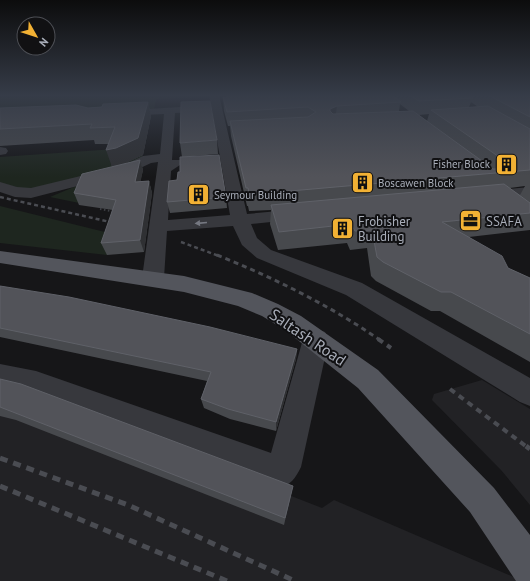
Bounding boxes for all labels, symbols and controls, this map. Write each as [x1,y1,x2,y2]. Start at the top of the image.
north arrow [16,16,56,56]
text: N [36,35,51,50]
building icon: Fisher Block [493,151,519,177]
place label: Fisher Block [433,157,491,171]
building icon: Boscawen Block [349,170,375,196]
place label: Boscawen Block [378,176,454,190]
building icon: Seymour Building [185,182,211,208]
place label: Seymour Building [214,188,297,202]
office icon: SSAFA [458,208,484,234]
place label: Frobisher Building [358,213,411,245]
place label: SSAFA [486,213,522,230]
building icon: Frobisher Building [330,215,356,241]
one-way arrow [195,220,207,226]
street label: Saltash Road [266,304,350,370]

